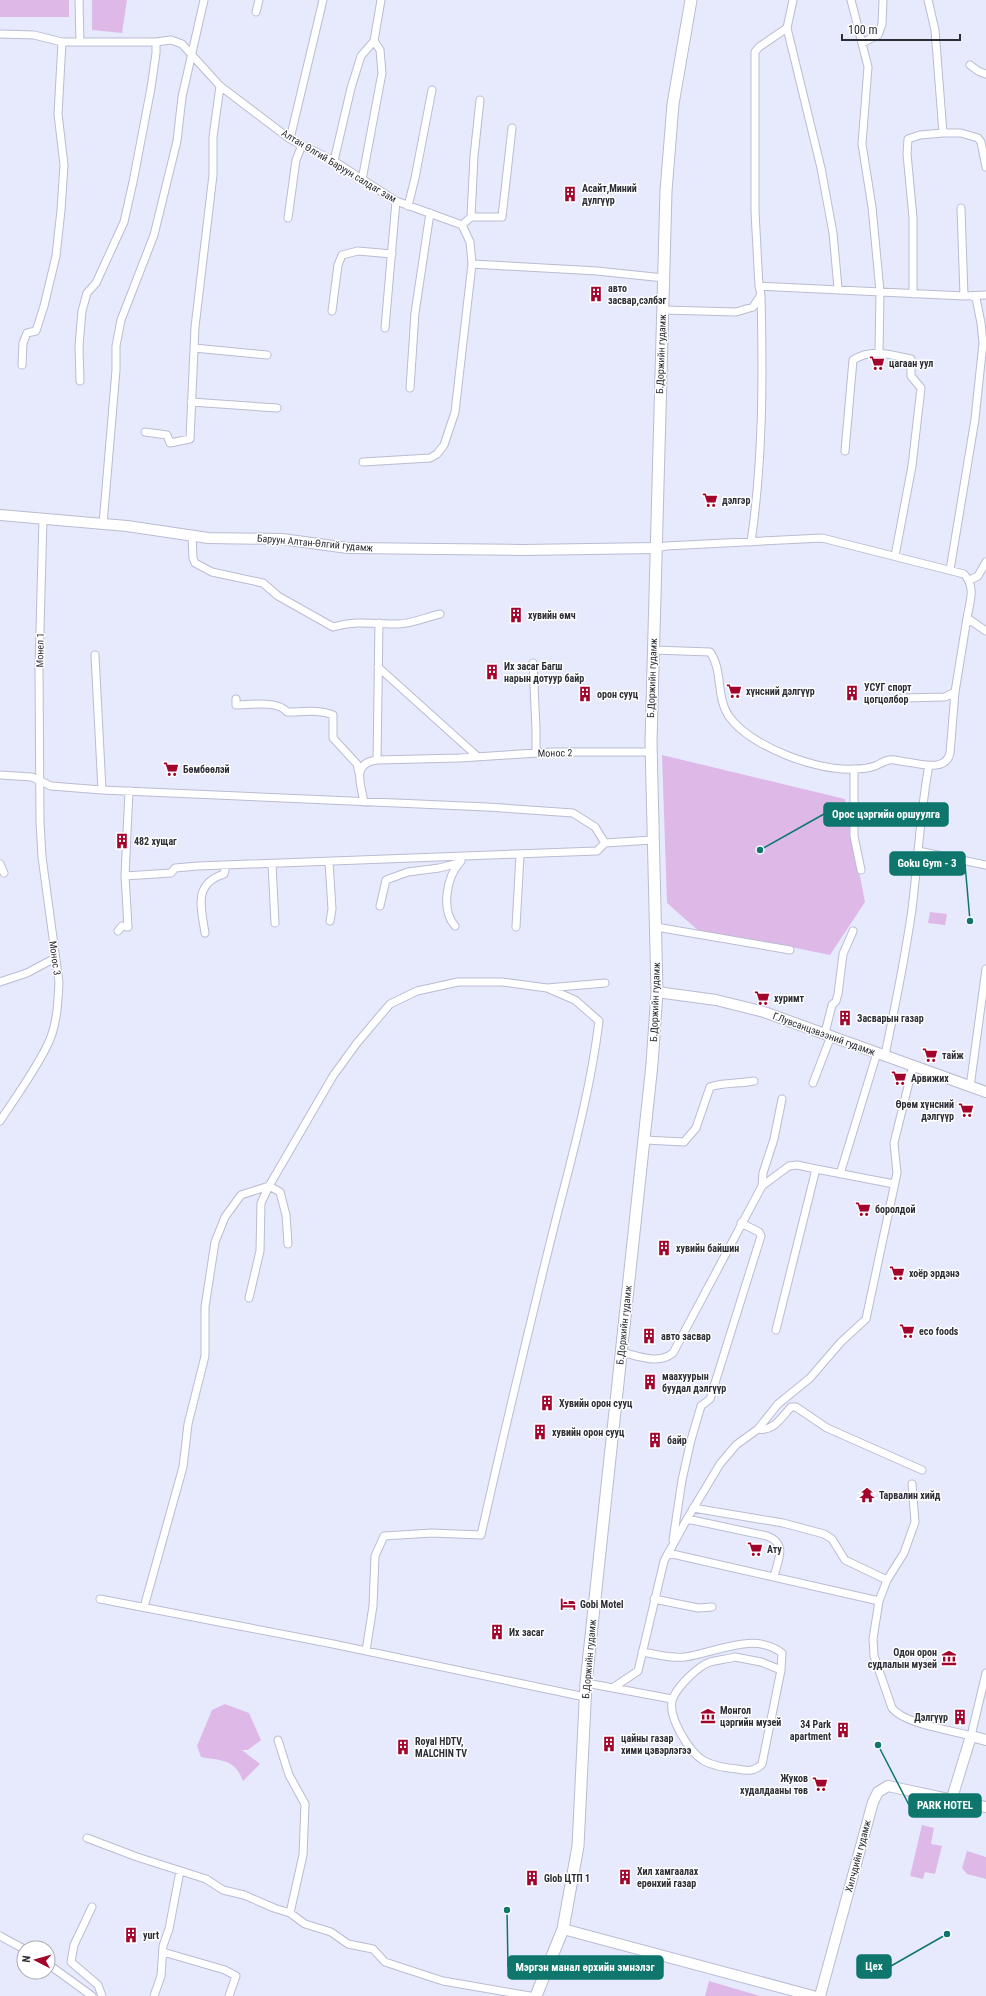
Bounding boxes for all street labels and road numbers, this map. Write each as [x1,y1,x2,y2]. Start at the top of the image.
street label: Алтан Өлгий Баруун салдаг зам [280,127,398,205]
street label: Б.Доржийн гудамж [654,314,668,394]
street label: Баруун Алтан-Өлгий гудамж [257,532,374,554]
street label: Монел 1 [34,633,46,667]
street label: Б.Доржийн гудамж [645,638,659,718]
street label: Монос 2 [538,747,572,759]
street label: Монос 3 [47,940,63,976]
street label: Б.Доржийн гудамж [648,962,662,1042]
street label: Г.Лувсанцэвээний гудамж [771,1010,877,1058]
street label: Б.Доржийн гудамж [614,1284,634,1365]
street label: Б.Доржийн гудамж [580,1618,598,1699]
street label: Хилчдийн гудамж [843,1818,873,1893]

